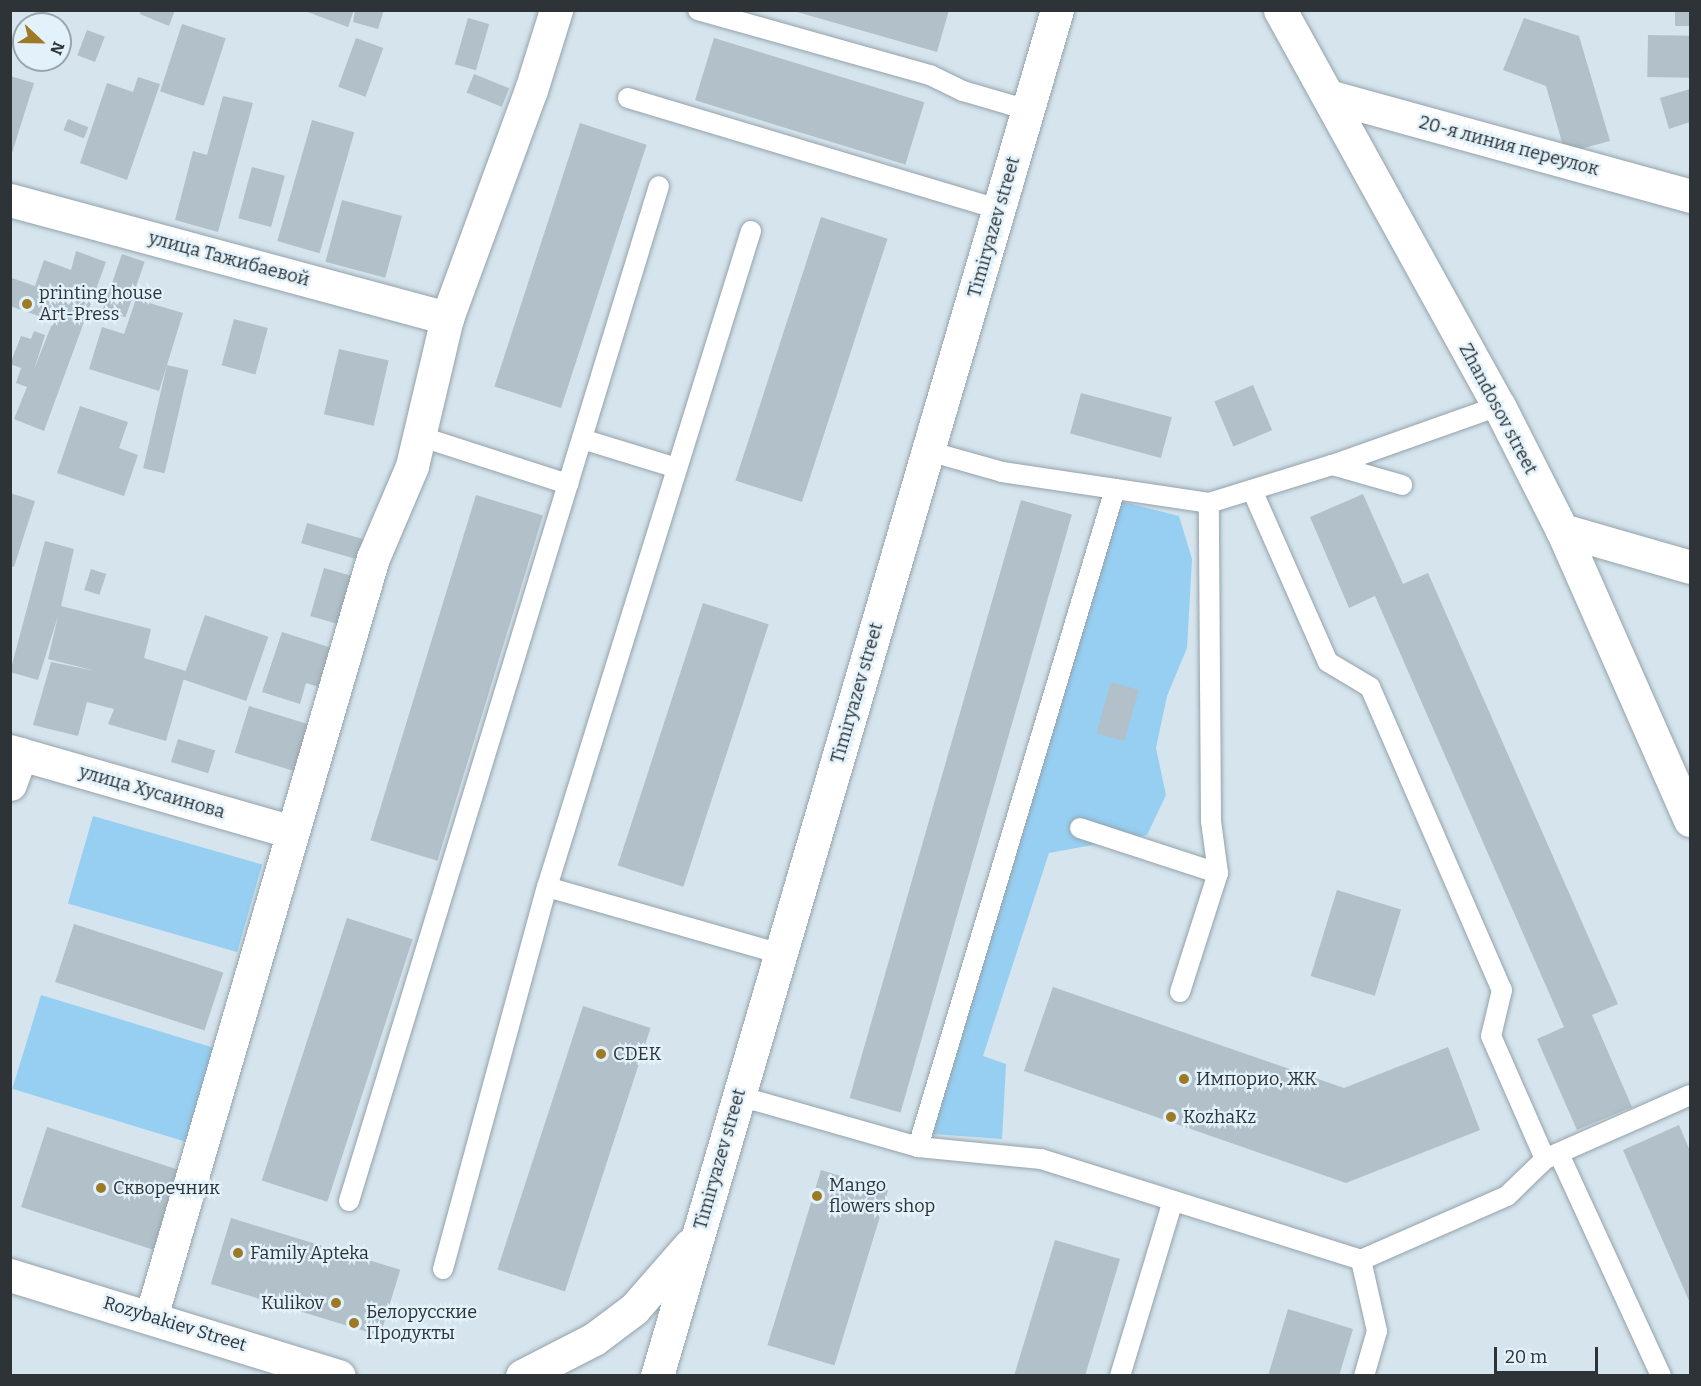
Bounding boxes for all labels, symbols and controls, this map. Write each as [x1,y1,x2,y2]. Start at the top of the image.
north arrow [12,12,72,72]
text: N [46,39,68,57]
street label: 20-я линия переулок [1417,112,1601,180]
street label: Timiryazev street [964,154,1024,300]
street label: улица Тажибаевой [146,227,312,291]
place label: printing house Art-Press [39,283,162,326]
marker: printing house Art-Press [20,297,34,311]
street label: Zhandosov street [1454,340,1542,478]
street label: Timiryazev street [827,620,887,766]
street label: улица Хусаинова [77,761,227,823]
place label: CDEK [613,1043,661,1065]
marker: CDEK [594,1047,608,1061]
place label: Импорио, ЖК [1196,1068,1317,1090]
marker: Импорио, ЖК [1177,1072,1191,1086]
street label: Timiryazev street [690,1086,750,1232]
place label: KozhaKz [1183,1106,1256,1128]
marker: KozhaKz [1164,1110,1178,1124]
place label: Mango flowers shop [829,1175,935,1218]
place label: Скворечник [113,1177,220,1199]
marker: Скворечник [94,1181,108,1195]
marker: Mango flowers shop [810,1189,824,1203]
place label: Family Apteka [250,1242,369,1264]
marker: Family Apteka [231,1246,245,1260]
street label: Rozybakiev Street [101,1292,249,1356]
place label: Kulikov [261,1292,324,1314]
marker: Kulikov [329,1296,343,1310]
place label: Белорусские Продукты [366,1302,477,1344]
marker: Белорусские Продукты [347,1316,361,1330]
scale bar [1497,1335,1600,1373]
text: 20 m [1505,1346,1547,1368]

